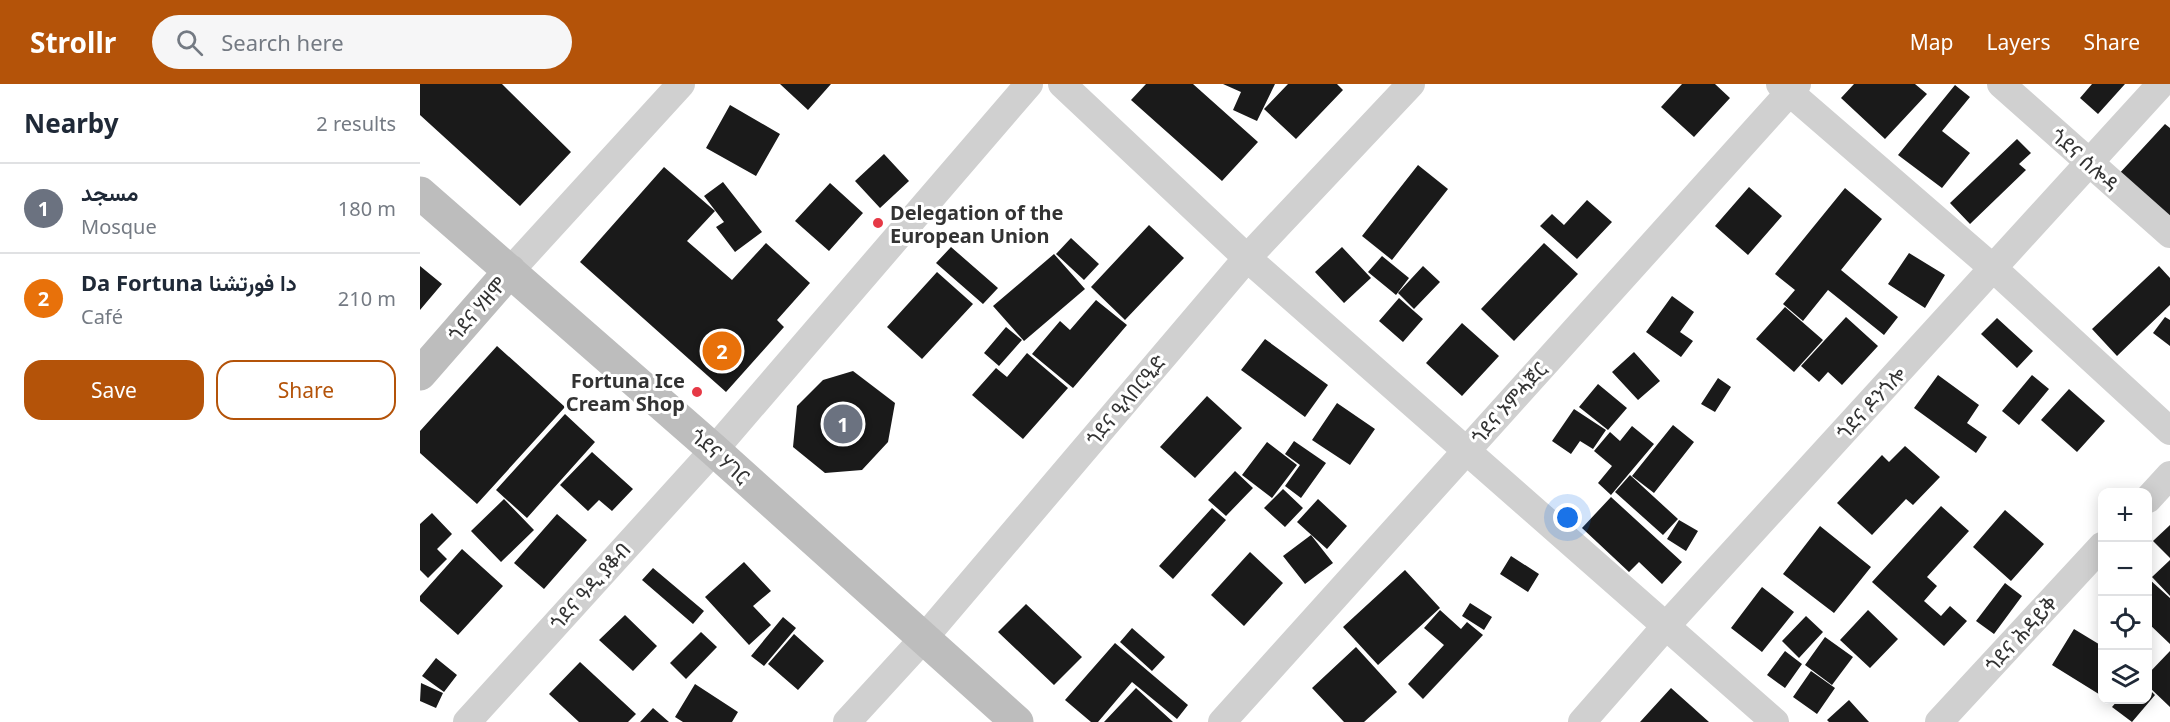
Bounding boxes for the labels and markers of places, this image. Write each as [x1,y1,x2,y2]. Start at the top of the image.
place label: Delegation of the European Union [890,199,1064,249]
marker: Delegation of the European Union [871,216,885,230]
pin: 2 [702,328,742,374]
place label: Fortuna Ice Cream Shop [566,367,685,417]
marker: Fortuna Ice Cream Shop [690,385,704,399]
pin: 1 [824,402,862,446]

